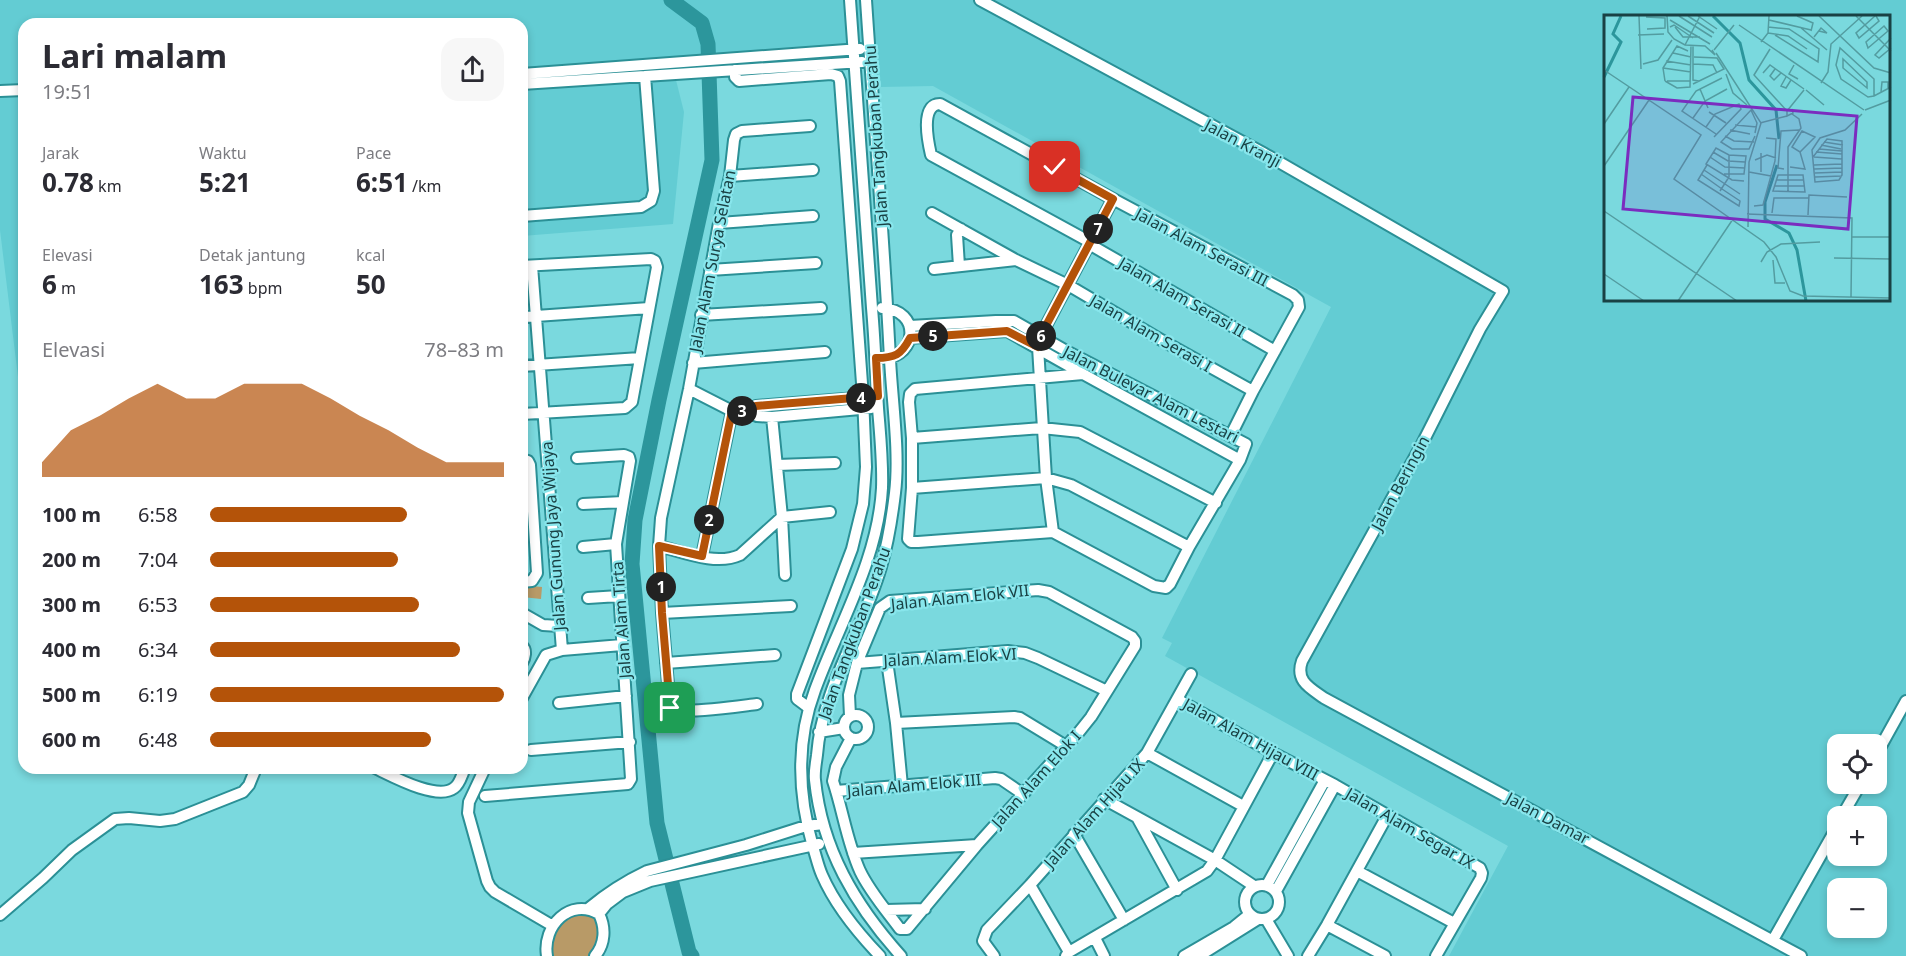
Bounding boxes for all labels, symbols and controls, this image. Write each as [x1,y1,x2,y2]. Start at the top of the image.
inset map [1604,15,1891,302]
text: Lari malam [42,33,227,78]
button: share [441,38,504,101]
street label: Jalan Tangkuban Perahu [859,45,893,229]
text: 19:51 [42,78,93,105]
street label: Jalan Kranji [1199,113,1285,172]
pin [1029,141,1080,192]
text: Jarak [42,142,79,164]
text: Waktu [199,142,247,164]
text: Pace [356,142,391,164]
icon: check [1038,150,1071,183]
text: 0.78 [42,164,94,200]
text: 5:21 [199,164,251,200]
text: 6:51 [356,164,408,200]
street label: Jalan Alam Surya Selatan [683,168,740,356]
text: km [94,175,122,197]
text: /km [408,175,442,197]
street label: Jalan Alam Serasi III [1130,202,1273,292]
pin: 7 [1083,214,1113,244]
text: 7 [1093,218,1103,240]
text: Elevasi [42,244,93,266]
text: Detak jantung [199,244,306,266]
text: kcal [356,244,385,266]
street label: Jalan Alam Serasi II [1115,253,1249,341]
text: 6 [42,266,57,302]
text: 163 [199,266,244,302]
text: 50 [356,266,386,302]
text: m [57,277,76,299]
text: bpm [244,277,282,299]
street label: Jalan Alam Serasi I [1087,290,1215,376]
pin: 5 [918,321,948,351]
pin: 6 [1026,321,1056,351]
text: 5 [928,325,938,347]
text: 6 [1036,325,1046,347]
text: Elevasi [42,336,105,363]
text: 78–83 m [424,336,504,363]
street label: Jalan Bulevar Alam Lestari [1058,339,1243,448]
pin: 4 [846,383,876,413]
text: 4 [856,387,866,409]
pin: 3 [727,396,757,426]
text: 3 [737,400,747,422]
street label: Jalan Beringin [1365,432,1434,536]
street label: Jalan Gunung Jaya Wijaya [535,441,571,633]
text: 100 m [42,501,101,528]
text: 6:58 [138,501,178,528]
pin: 2 [694,505,724,535]
text: 2 [704,509,714,531]
street label: Jalan Tangkuban Perahu [812,544,895,724]
text: 200 m [42,546,101,573]
text: 7:04 [138,546,178,573]
street label: Jalan Alam Tirta [606,561,636,681]
pin: 1 [646,572,676,602]
text: 1 [656,576,666,598]
street label: Jalan Alam Elok VII [888,579,1030,615]
text: 300 m [42,591,101,618]
text: 6:53 [138,591,178,618]
text: 400 m [42,636,101,663]
text: 6:34 [138,636,178,663]
street label: Jalan Alam Elok VI [881,643,1017,672]
text: 500 m [42,681,101,708]
text: 6:19 [138,681,178,708]
pin [644,682,695,733]
icon: arrive [653,691,686,724]
street label: Jalan Alam Hijau VIII [1177,692,1323,785]
text: 600 m [42,726,101,753]
text: 6:48 [138,726,178,753]
street label: Jalan Alam Elok I [985,726,1086,834]
map controls [1827,734,1887,938]
button: locate [1827,734,1887,794]
street label: Jalan Alam Hijau IX [1037,753,1150,874]
street label: Jalan Alam Elok III [844,768,982,802]
street label: Jalan Alam Segar IX [1340,781,1479,874]
street label: Jalan Damar [1501,786,1594,849]
button: + [1827,806,1887,866]
button: − [1827,878,1887,938]

